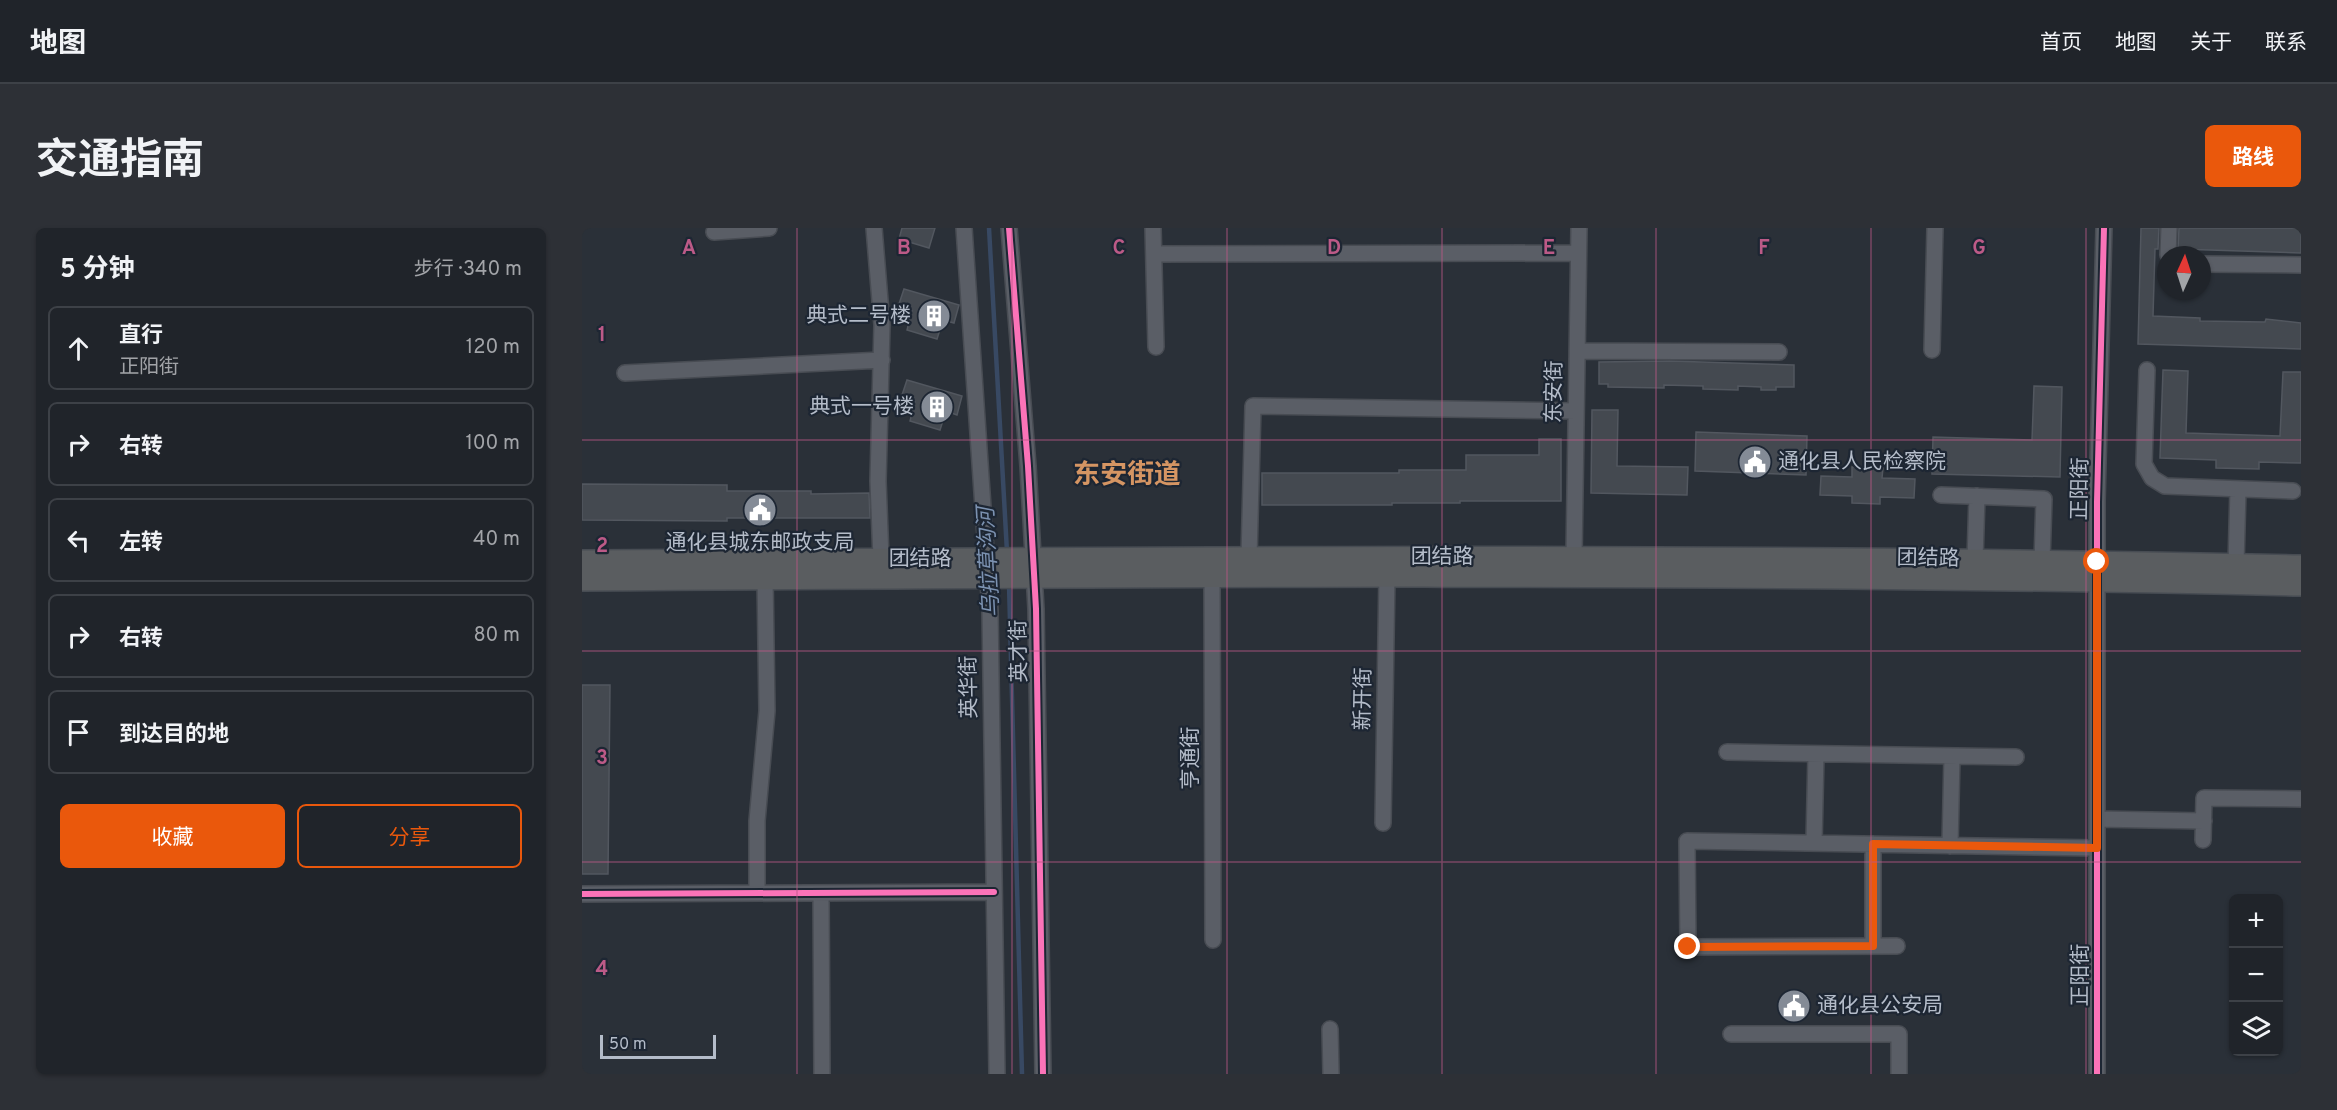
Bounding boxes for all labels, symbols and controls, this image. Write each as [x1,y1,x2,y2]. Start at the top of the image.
text: 地图 [30,27,86,63]
text: 首页 [2040,30,2082,57]
text: 地图 [2115,30,2157,57]
text: 关于 [2190,30,2232,57]
text: 联系 [2265,30,2307,57]
button: 路线 [2205,125,2301,187]
text: 交通指南 [36,136,204,189]
text: A [682,236,696,262]
text: B [897,236,911,262]
text: C [1113,236,1125,262]
text: D [1327,236,1341,262]
text: E [1543,236,1555,262]
text: F [1758,236,1770,262]
text: G [1972,236,1986,262]
north arrow [2157,246,2211,300]
text: 5 分钟 [60,254,134,287]
text: 步行 · 340 m [414,257,522,283]
building icon: 典式二号楼 [916,298,952,334]
place label: 典式二号楼 [806,303,911,330]
text: 直行 [119,323,163,350]
text: 1 [598,323,606,349]
icon: ahead [62,332,95,365]
text: 120 m [466,335,520,361]
text: 正阳街 [119,355,179,381]
street label: 东安街 [1541,360,1569,424]
building icon: 典式一号楼 [919,389,955,425]
place label: 典式一号楼 [809,394,914,421]
icon: right [62,428,95,461]
text: 100 m [465,431,520,457]
text: 右转 [119,434,163,461]
public building icon: 通化县人民检察院 [1737,444,1773,480]
place label: 通化县人民检察院 [1778,449,1946,476]
street label: 正阳街 [2067,457,2095,521]
district label: 东安街道 [1073,459,1181,493]
public building icon: 通化县城东邮政支局 [742,492,778,528]
water label: 乌拉草沟河 [973,502,1006,618]
icon: left [62,524,95,557]
text: 40 m [473,527,520,553]
text: 左转 [119,530,163,557]
place label: 通化县城东邮政支局 [666,530,855,557]
text: 2 [596,534,608,560]
street label: 团结路 [1411,544,1474,571]
street label: 团结路 [1896,545,1960,573]
street label: 团结路 [889,546,952,573]
route start [2083,548,2109,574]
street label: 英才街 [1006,619,1034,683]
icon: right [62,620,95,653]
text: 80 m [474,623,520,649]
text: 右转 [119,626,163,653]
street label: 英华街 [956,655,984,719]
street label: 新开街 [1350,667,1378,731]
icon: arrive [62,716,95,749]
text: 到达目的地 [119,722,229,749]
street label: 亨通街 [1178,727,1205,790]
text: 3 [596,746,608,772]
button: 收藏 [60,804,285,868]
button: 分享 [297,804,522,868]
map controls [2229,894,2283,1056]
button: + [2229,894,2283,948]
route end [1674,933,1700,959]
street label: 正阳街 [2068,944,2095,1007]
button: − [2229,948,2283,1002]
text: 4 [596,957,608,983]
public building icon: 通化县公安局 [1776,988,1812,1024]
place label: 通化县公安局 [1817,993,1943,1020]
button: layers [2229,1002,2283,1056]
scale bar [600,1032,716,1060]
text: 50 m [609,1035,647,1055]

